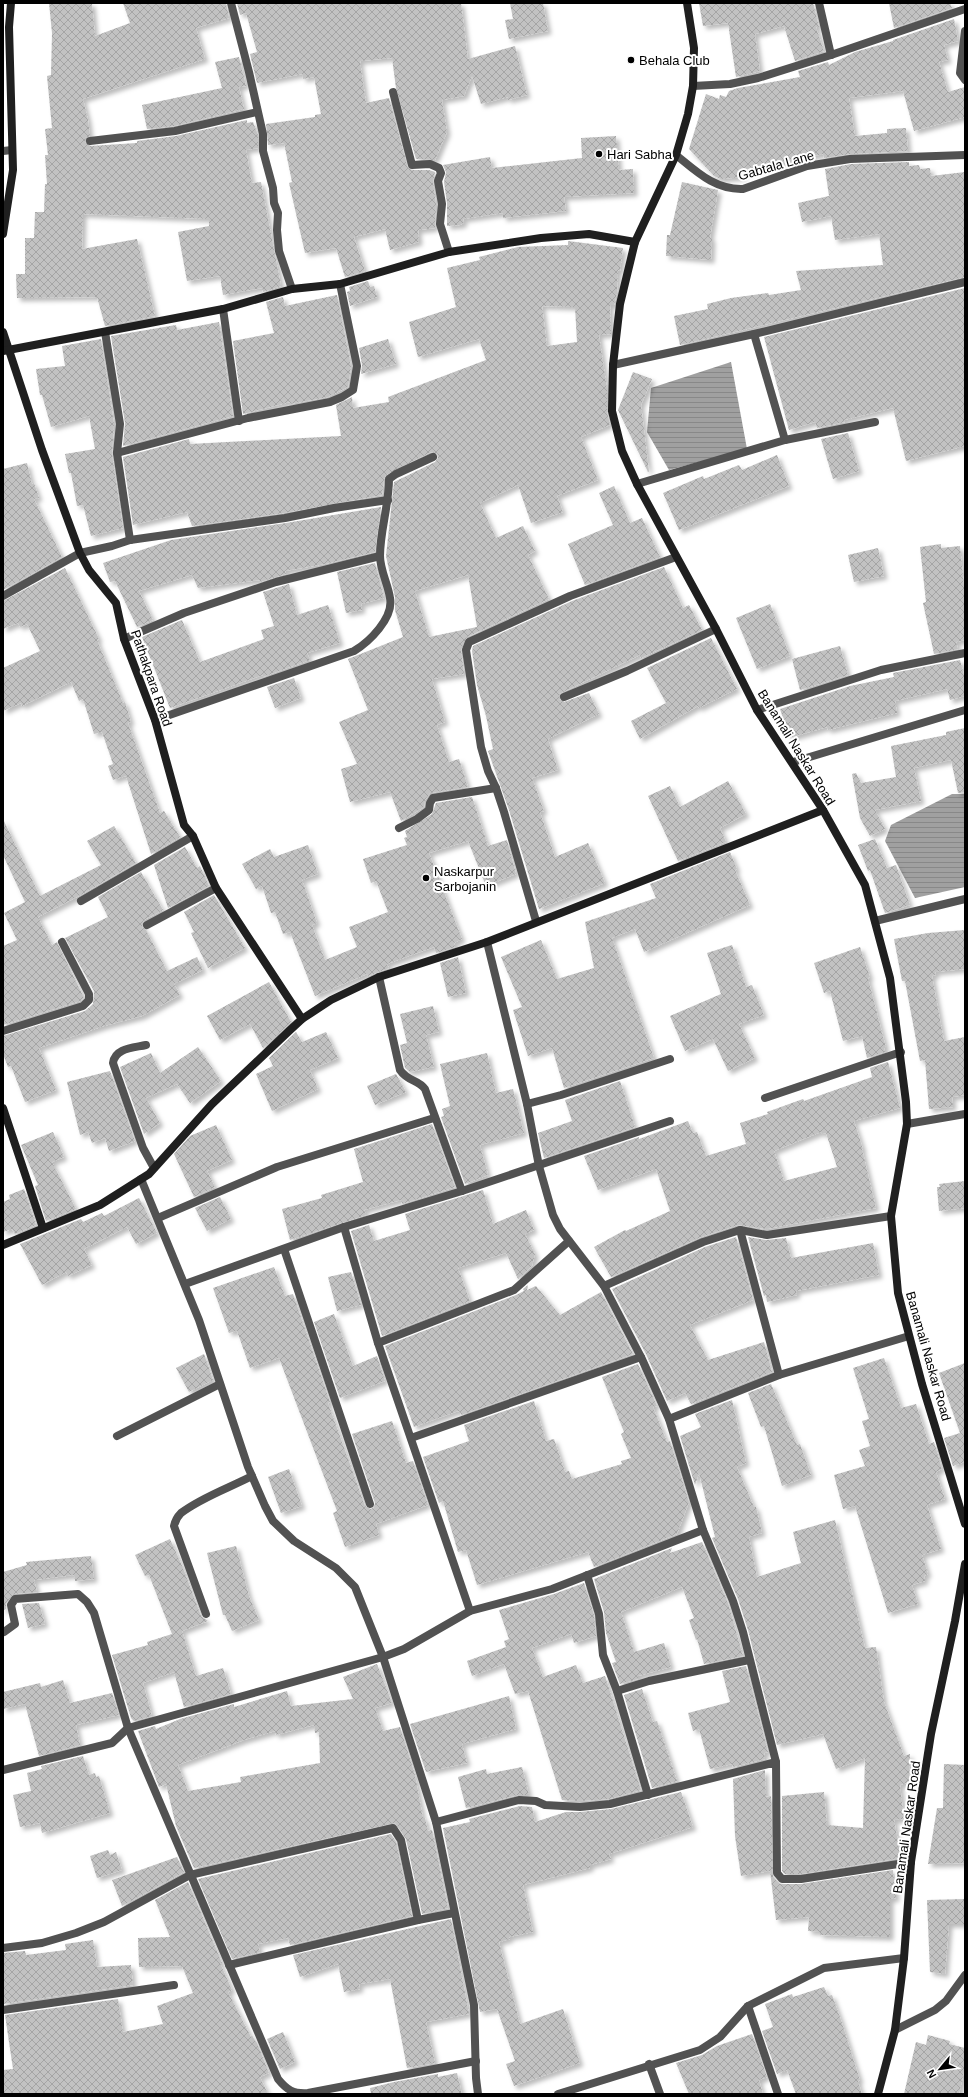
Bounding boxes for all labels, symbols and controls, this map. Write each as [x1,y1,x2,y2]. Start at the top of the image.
place label: Behala Club [639,53,710,68]
marker: Behala Club [626,55,636,65]
place label: Hari Sabha [607,147,673,162]
street label: Gabtala Lane [737,148,816,183]
marker: Hari Sabha [594,149,604,159]
street label: Pathakpara Road [128,628,175,728]
street label: Banamali Naskar Road [755,687,838,808]
place label: Naskarpur Sarbojanin [434,864,496,894]
marker: Naskarpur Sarbojanin [421,873,431,883]
street label: Banamali Naskar Road [903,1290,954,1422]
street label: Banamali Naskar Road [890,1760,923,1894]
north arrow [920,2049,960,2089]
text: N [924,2067,938,2080]

